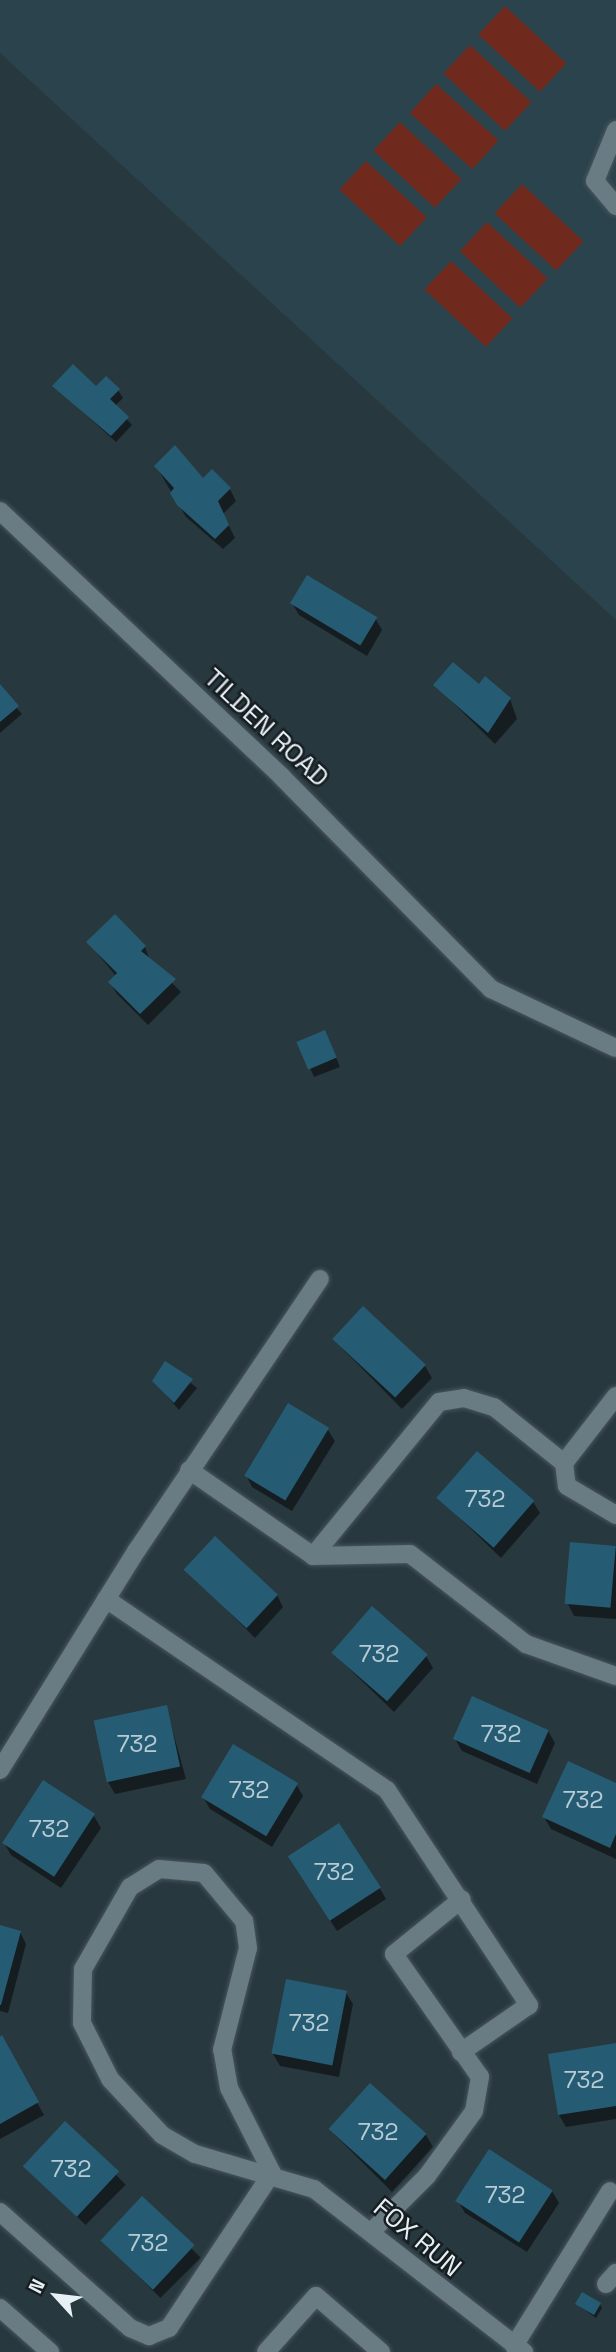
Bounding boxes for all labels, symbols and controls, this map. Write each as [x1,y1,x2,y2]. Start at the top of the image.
street label: TILDEN ROAD [197,662,335,794]
house number: 732 [465,1485,505,1513]
house number: 732 [359,1640,399,1668]
house number: 732 [481,1720,521,1748]
house number: 732 [117,1730,157,1758]
house number: 732 [229,1776,269,1804]
house number: 732 [563,1786,603,1814]
house number: 732 [29,1815,69,1843]
house number: 732 [314,1858,354,1886]
house number: 732 [289,2009,329,2037]
house number: 732 [564,2066,604,2094]
house number: 732 [358,2118,398,2146]
house number: 732 [51,2155,91,2183]
house number: 732 [485,2181,525,2209]
street label: FOX RUN [367,2192,467,2284]
house number: 732 [128,2229,168,2257]
north arrow [21,2261,91,2331]
text: N [23,2275,51,2298]

